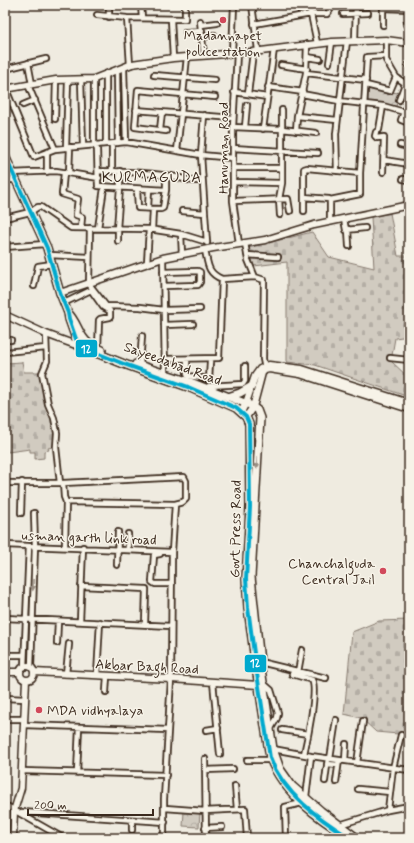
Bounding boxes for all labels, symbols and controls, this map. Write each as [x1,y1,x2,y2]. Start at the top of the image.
marker: Madannapet police station [218,15,228,25]
place label: Madannapet police station [184,27,263,61]
street label: Hanuman Road [215,102,233,194]
district label: KURMAGUDA [102,168,202,188]
street label: Sayeedabad Road [121,338,224,390]
line badge: 12 [75,339,98,358]
text: 12 [81,343,92,357]
one-way arrow [254,457,260,470]
street label: Govt Press Road [226,480,246,578]
street label: usman garth link road [21,527,157,549]
place label: Chanchalguda Central Jail [288,555,376,589]
marker: Chanchalguda Central Jail [378,566,388,576]
one-way arrow [30,579,36,592]
line badge: 12 [244,654,267,673]
street label: Akbar Bagh Road [95,655,199,681]
text: 12 [250,657,261,671]
place label: MDA vidhyalaya [47,702,143,720]
marker: MDA vidhyalaya [34,705,44,715]
scale bar [28,791,153,817]
text: 200 m [34,798,67,814]

